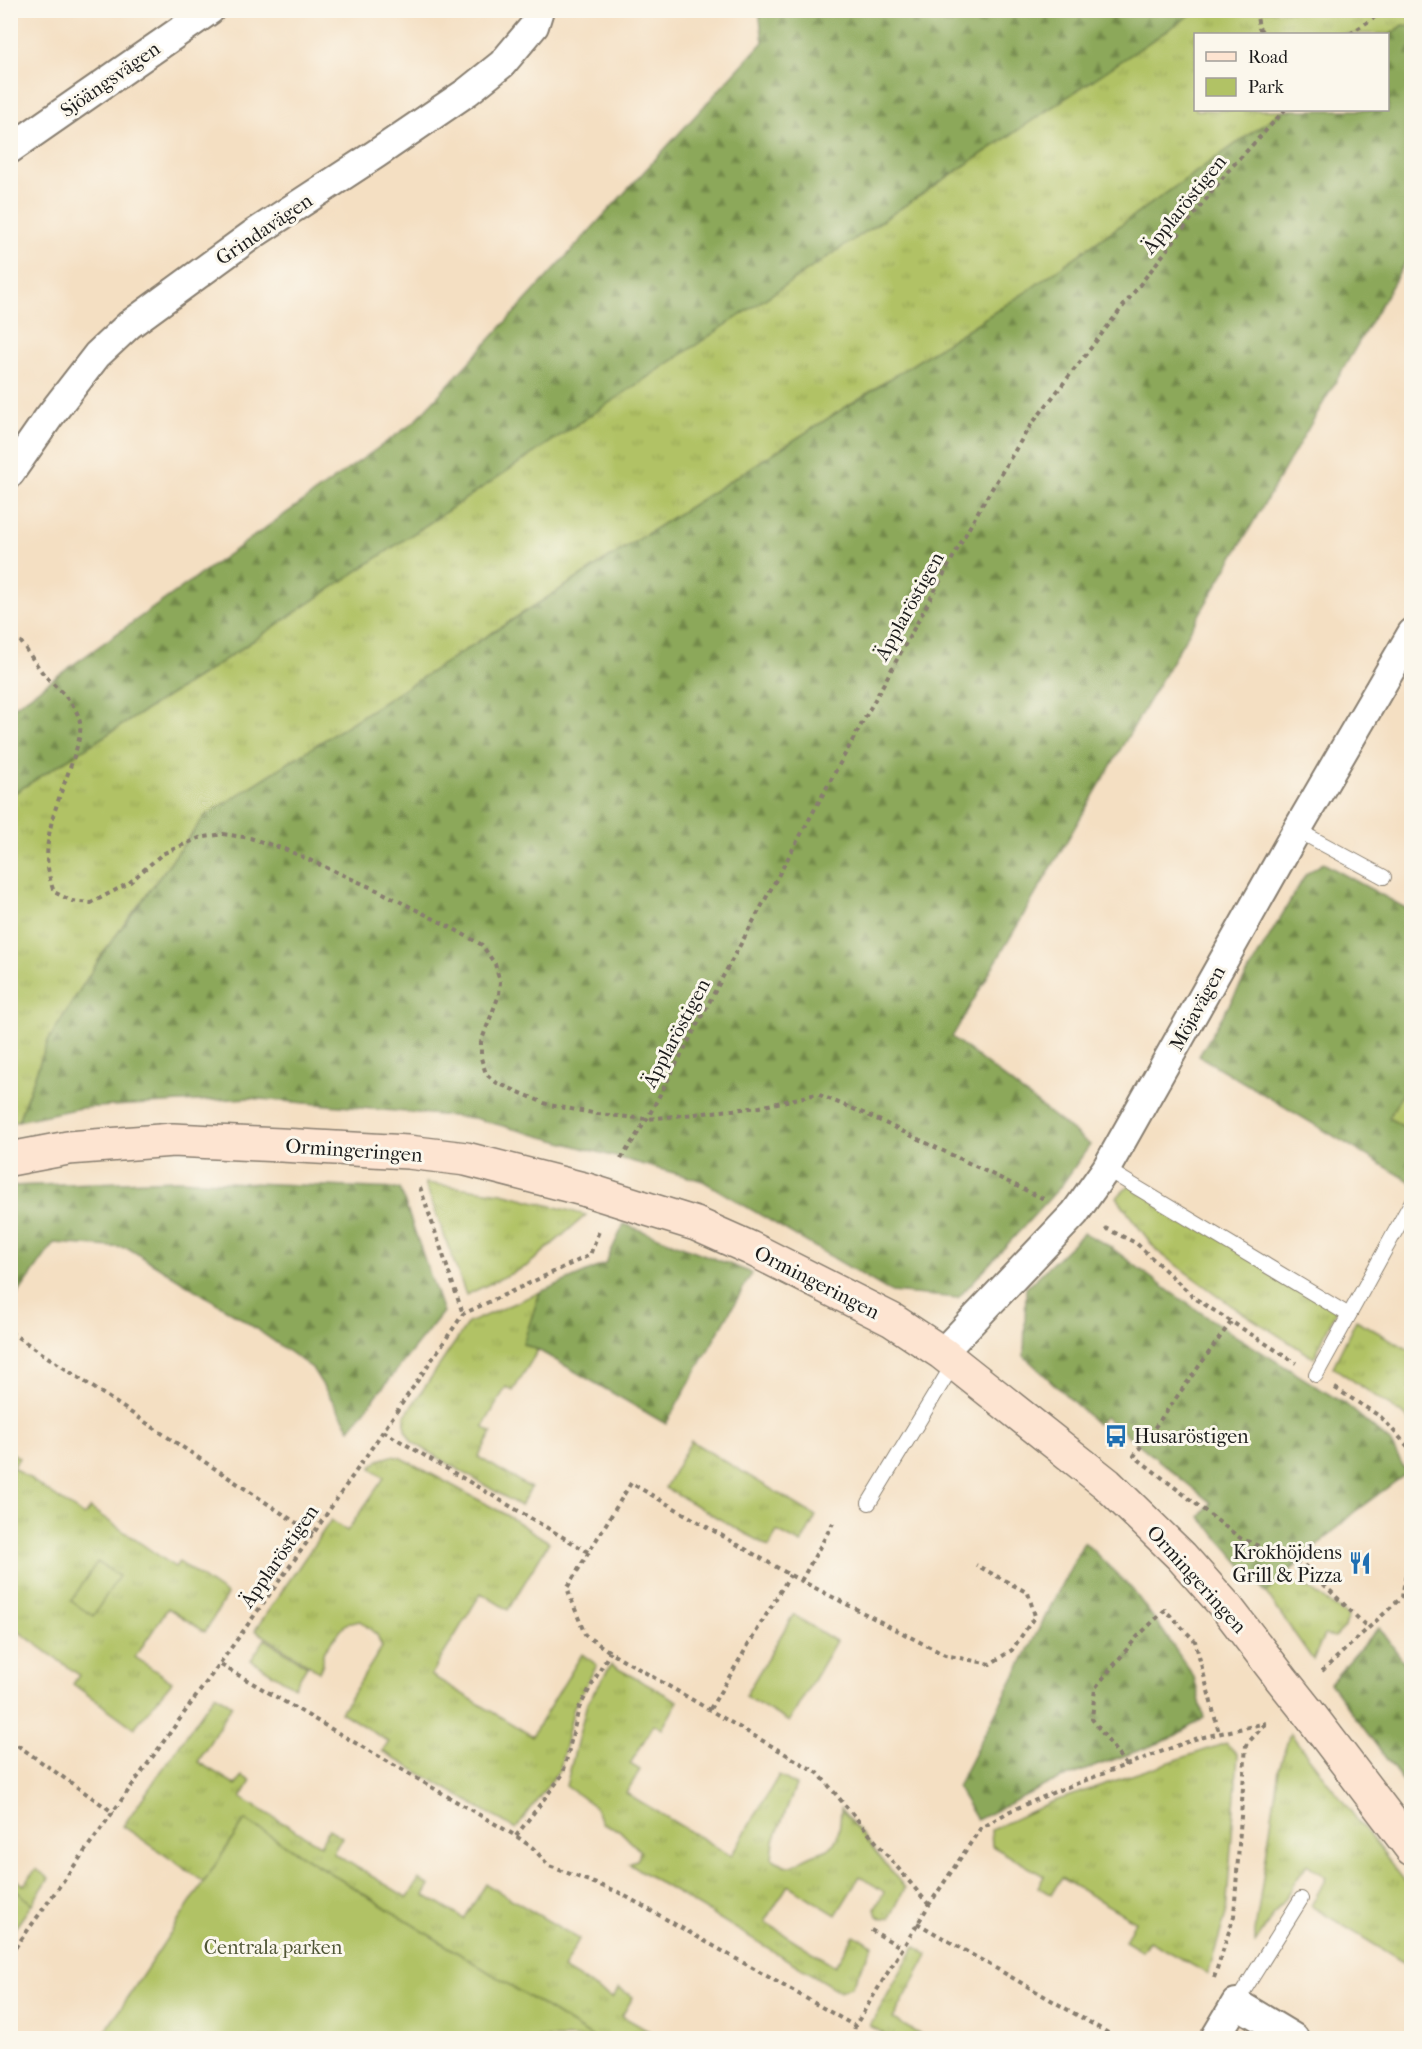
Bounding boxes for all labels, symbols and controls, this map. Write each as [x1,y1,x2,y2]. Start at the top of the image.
legend [1194,33,1389,111]
street label: Sjöängsvägen [56,37,165,122]
text: Road [1248,47,1288,68]
text: Park [1248,77,1285,98]
street label: Äpplaröstigen [1136,149,1231,259]
street label: Grindavägen [212,189,317,270]
street label: Äpplaröstigen [869,547,949,665]
street label: Möjavägen [1165,961,1230,1055]
street label: Äpplaröstigen [637,974,715,1093]
street label: Ormingeringen [285,1134,424,1167]
street label: Ormingeringen [750,1241,883,1324]
bus stop icon: Husaröstigen [1103,1423,1129,1449]
place label: Husaröstigen [1134,1425,1249,1448]
street label: Äpplaröstigen [234,1500,324,1613]
street label: Ormingeringen [1142,1521,1251,1638]
place label: Krokhöjdens Grill & Pizza [1232,1541,1343,1587]
restaurant icon: Krokhöjdens Grill & Pizza [1347,1550,1373,1576]
park label: Centrala parken [204,1936,343,1959]

